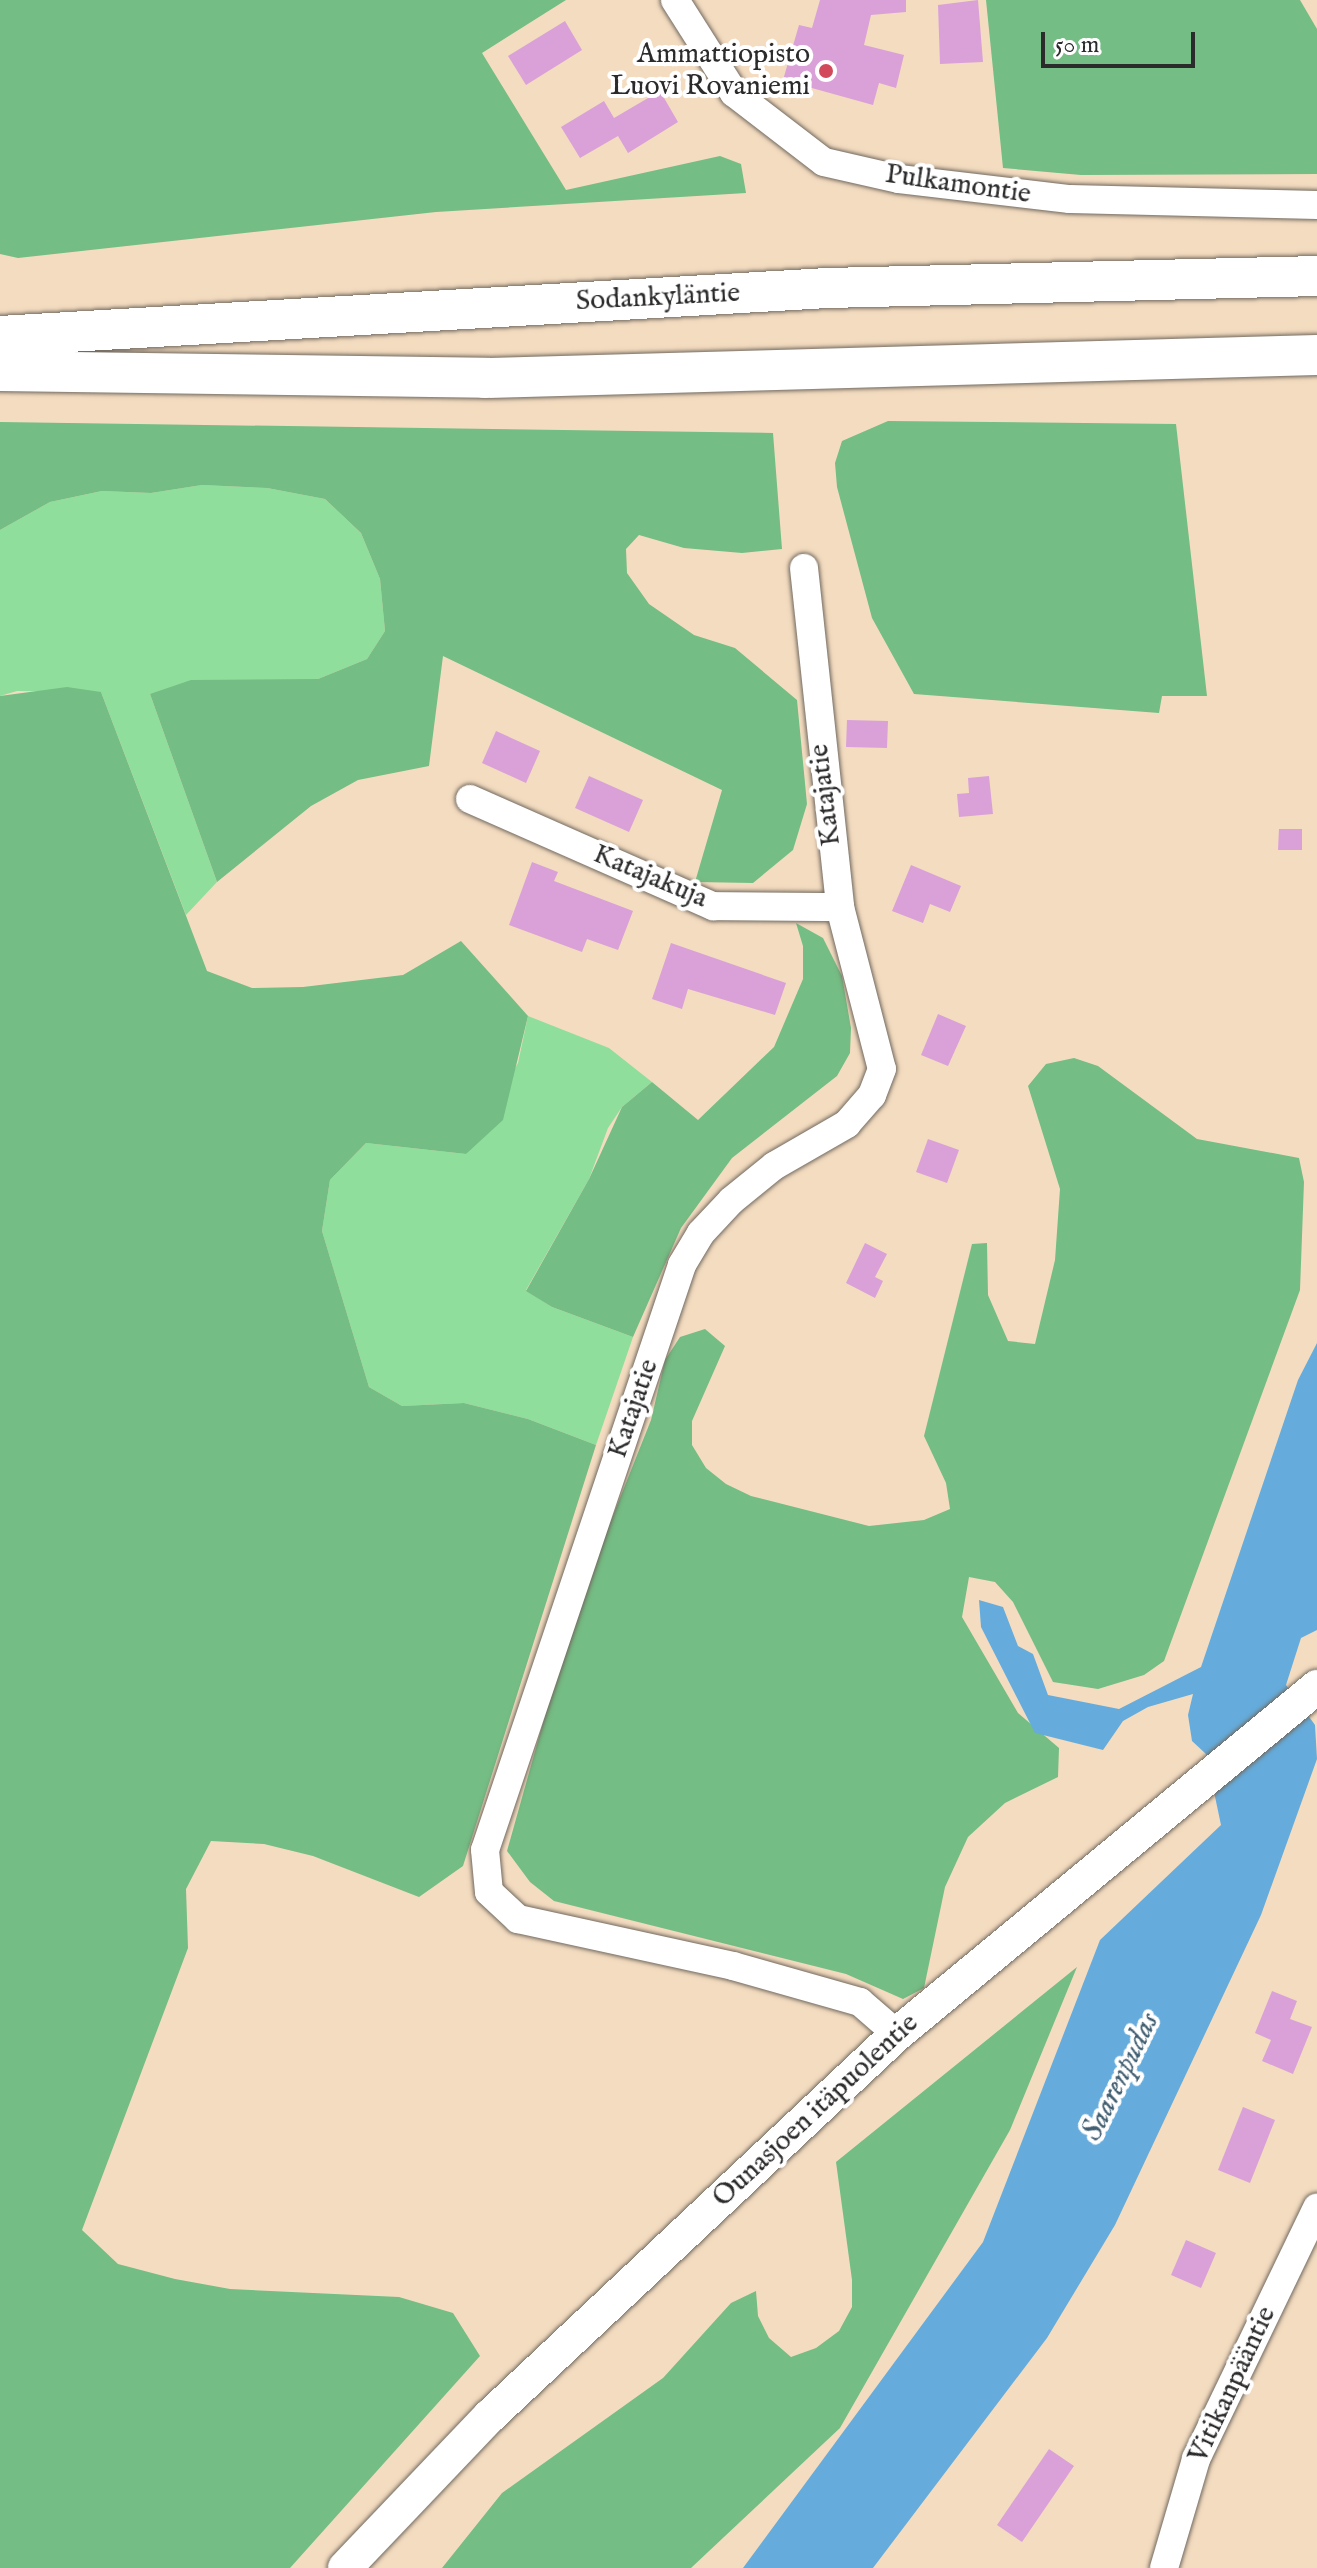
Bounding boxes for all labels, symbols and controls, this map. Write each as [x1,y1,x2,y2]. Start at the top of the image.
scale bar [1045,16,1199,66]
text: 50 m [1055,30,1099,61]
place label: Ammattiopisto Luovi Rovaniemi [610,38,810,104]
marker: Ammattiopisto Luovi Rovaniemi [817,62,835,80]
street label: Pulkamontie [883,158,1033,212]
street label: Sodankyläntie [575,277,741,319]
street label: Katajatie [803,742,849,848]
street label: Katajakuja [588,838,712,916]
street label: Katajatie [601,1355,667,1463]
street label: Ounasjoen itäpuolentie [706,2007,926,2215]
water label: Saarenpudas [1075,2007,1167,2147]
street label: Vitikanpääntie [1182,2301,1284,2469]

